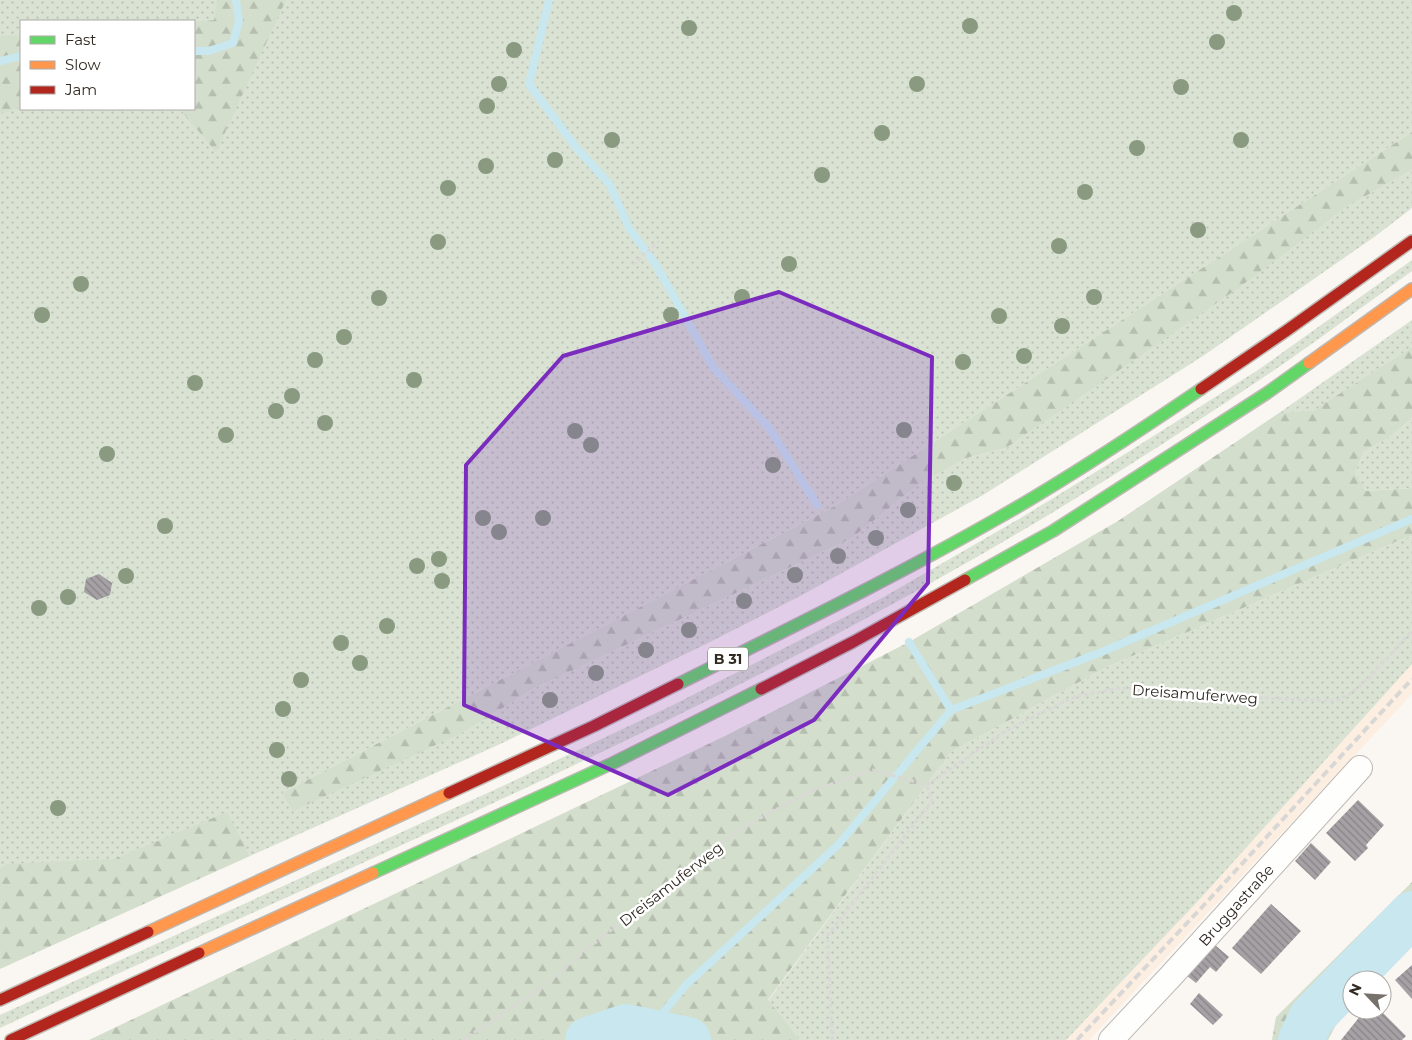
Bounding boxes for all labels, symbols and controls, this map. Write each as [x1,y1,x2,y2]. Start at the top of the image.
legend [20,20,195,110]
text: Fast [65,30,96,49]
text: Slow [65,55,101,74]
text: Jam [64,80,97,99]
road number: B 31 [708,648,748,671]
street label: Dreisamuferweg [1131,680,1259,708]
street label: Dreisamuferweg [615,838,727,930]
street label: Bruggastraße [1194,860,1278,950]
north arrow [1342,970,1392,1020]
text: N [1345,981,1366,998]

